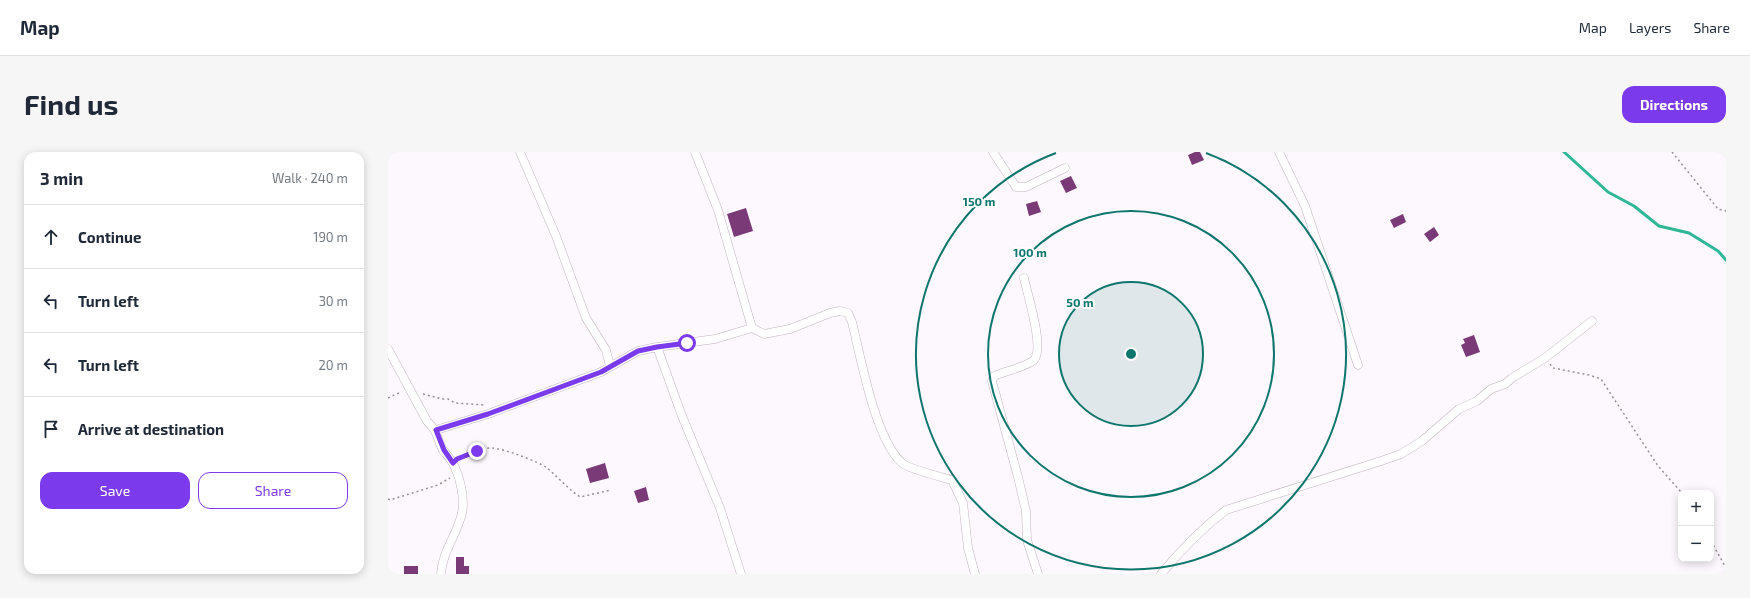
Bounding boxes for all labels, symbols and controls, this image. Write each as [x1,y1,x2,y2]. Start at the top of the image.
text: Map [20,16,60,39]
text: Map [1579,19,1607,36]
text: Layers [1629,19,1671,36]
text: Share [1693,19,1730,36]
button: Directions [1622,86,1726,123]
text: Find us [24,87,118,121]
text: 3 min [40,168,83,188]
text: Walk · 240 m [272,170,348,186]
text: 150 m [963,194,995,208]
icon: ahead [40,226,62,248]
text: Continue [78,228,141,246]
text: 190 m [313,229,348,245]
text: 100 m [1013,245,1047,259]
icon: left [40,290,62,312]
text: Turn left [78,292,139,310]
text: 30 m [319,293,348,309]
text: 50 m [1066,295,1094,309]
route start [678,334,696,352]
centre of rings [1124,347,1138,361]
icon: left [40,354,62,376]
text: Turn left [78,356,139,374]
text: 20 m [319,357,348,373]
icon: arrive [40,418,62,440]
text: Arrive at destination [78,420,224,438]
route end [468,442,486,460]
button: Save [40,472,190,509]
button: Share [198,472,348,509]
map controls [1678,490,1714,562]
button: + [1678,490,1714,526]
button: − [1678,526,1714,562]

